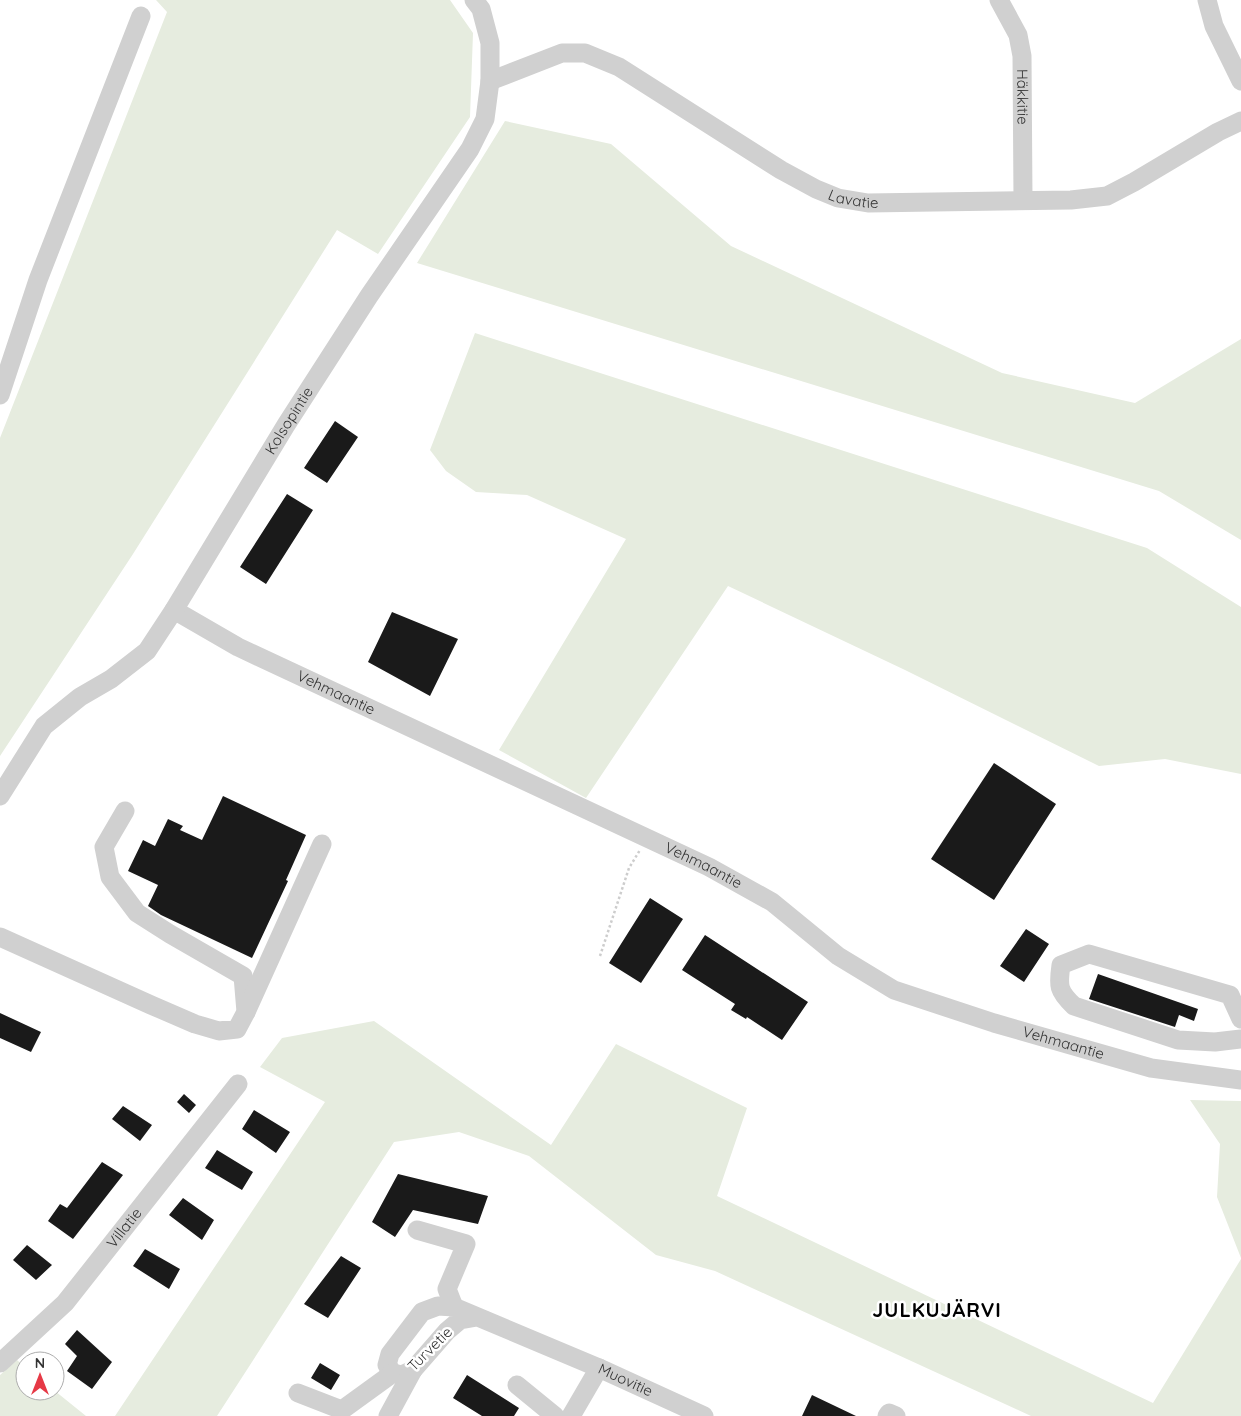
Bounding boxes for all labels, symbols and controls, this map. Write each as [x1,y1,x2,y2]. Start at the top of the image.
street label: Häkkitie [1013,69,1032,125]
street label: Lavatie [825,185,878,212]
street label: Kolsopintie [260,383,317,458]
street label: Vehmaantie [294,666,378,719]
street label: Vehmaantie [662,838,746,892]
street label: Vehmaantie [1020,1022,1106,1063]
street label: Villatie [102,1204,146,1252]
district label: JULKUJÄRVI [872,1297,1002,1322]
street label: Turvetie [403,1322,456,1375]
north arrow [15,1351,65,1401]
text: N [35,1354,45,1372]
street label: Muovitie [595,1359,656,1400]

